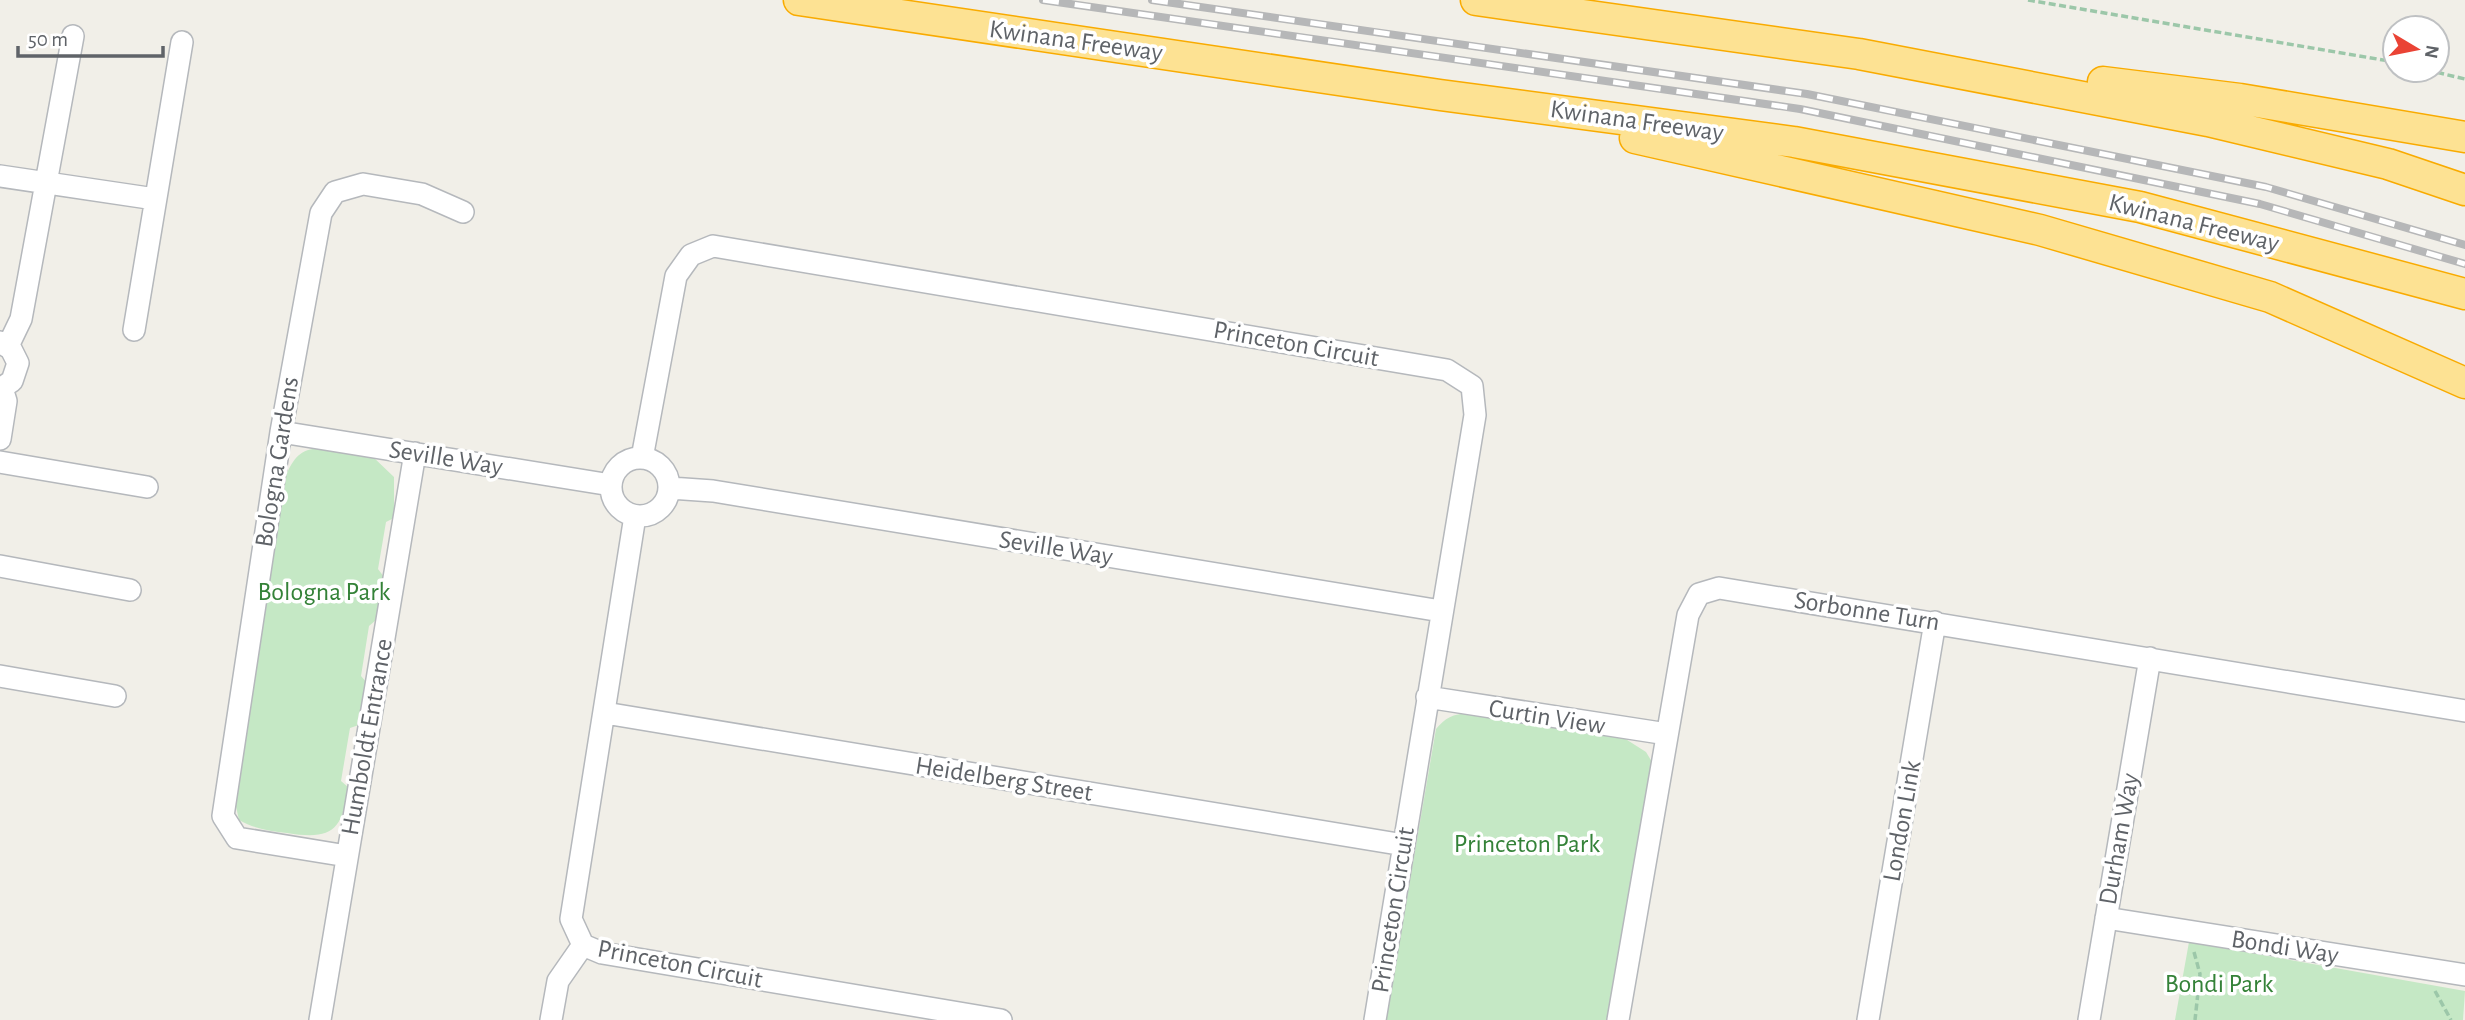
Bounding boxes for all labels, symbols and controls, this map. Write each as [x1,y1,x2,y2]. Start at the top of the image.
scale bar [18,14,163,58]
north arrow [2381,14,2451,84]
street label: Kwinana Freeway [988,16,1164,66]
text: 50 m [28,29,68,50]
text: N [2421,44,2442,60]
street label: Kwinana Freeway [1549,96,1725,146]
street label: Kwinana Freeway [2106,189,2282,257]
street label: Princeton Circuit [1211,317,1381,371]
street label: Bologna Gardens [251,375,303,549]
street label: Seville Way [387,436,505,480]
street label: Seville Way [997,526,1115,570]
park label: Bologna Park [258,579,391,605]
street label: Sorbonne Turn [1792,587,1942,635]
street label: Humboldt Entrance [337,637,397,837]
street label: Curtin View [1487,695,1607,739]
street label: Heidelberg Street [913,752,1095,806]
street label: London Link [1879,758,1925,884]
street label: Durham Way [2095,771,2143,907]
street label: Princeton Circuit [1367,825,1419,995]
park label: Princeton Park [1454,831,1600,857]
street label: Bondi Way [2230,926,2340,968]
street label: Princeton Circuit [595,935,765,993]
park label: Bondi Park [2165,971,2273,997]

